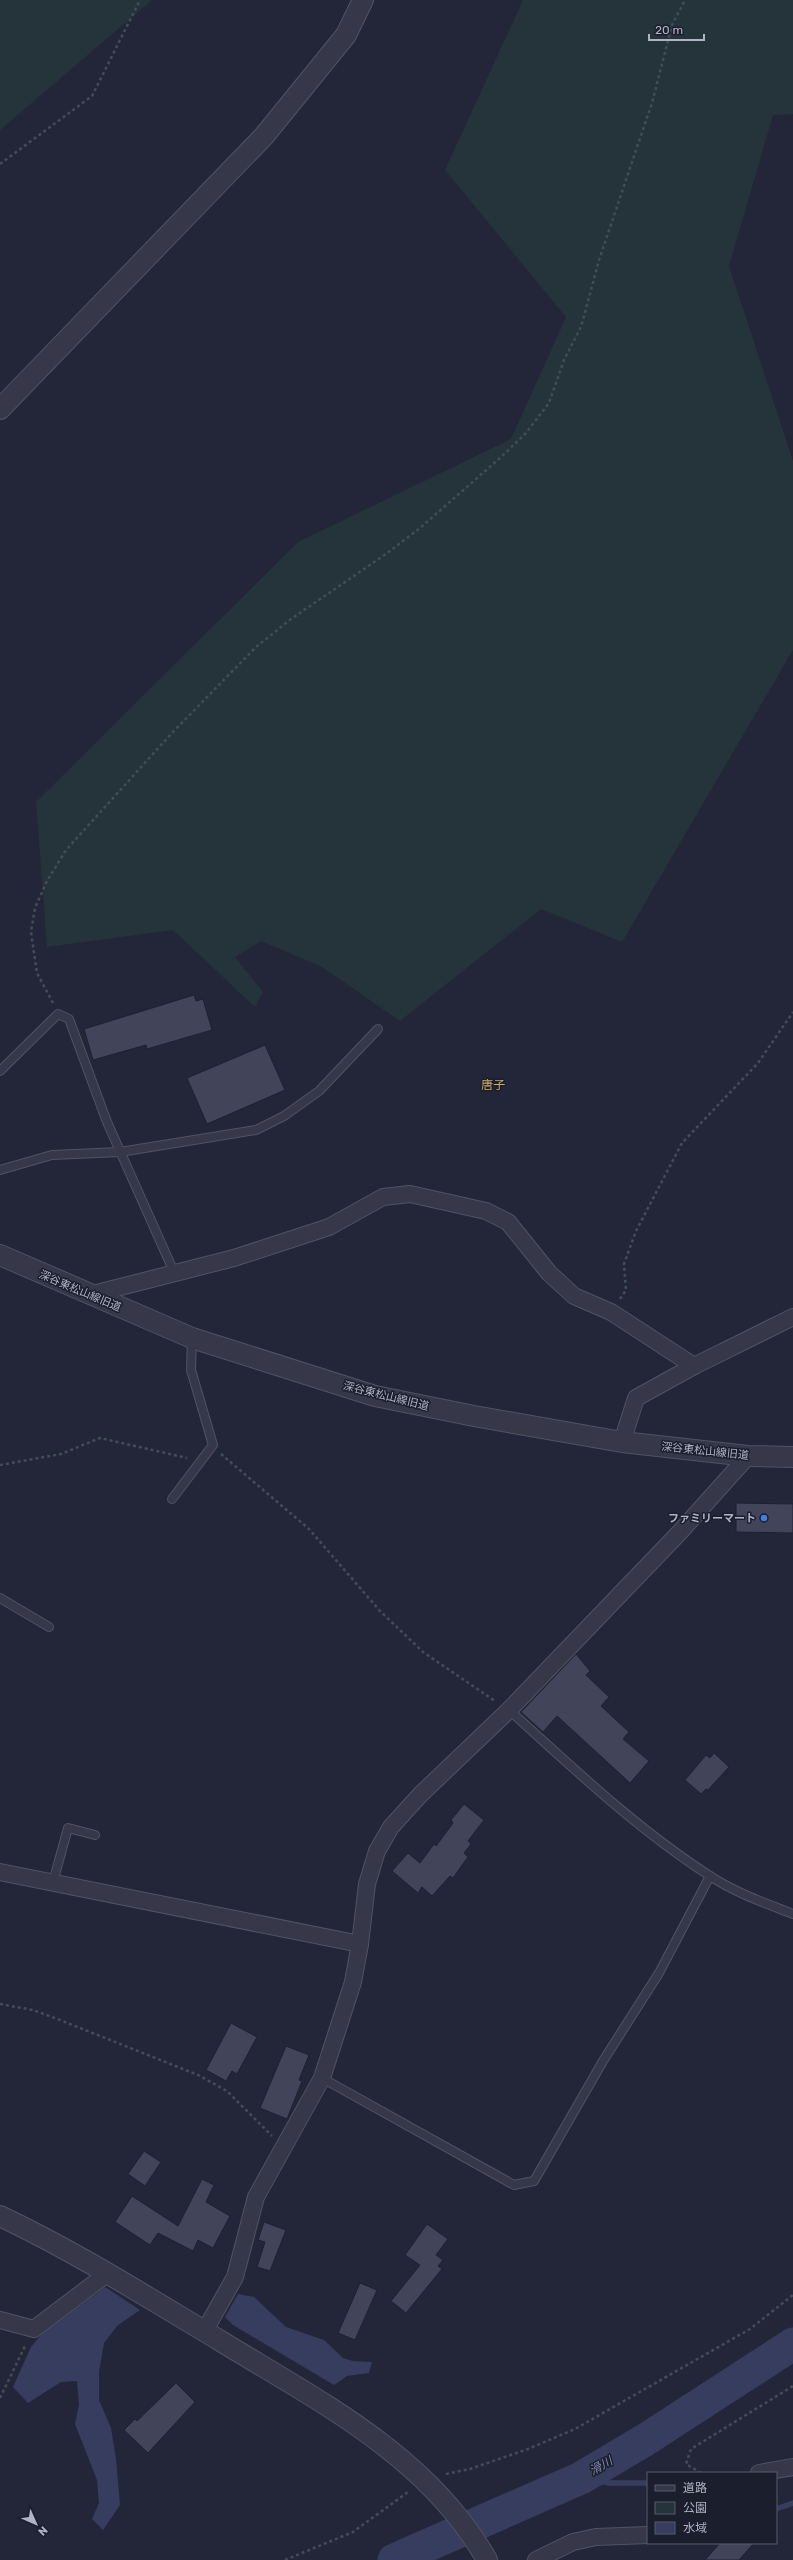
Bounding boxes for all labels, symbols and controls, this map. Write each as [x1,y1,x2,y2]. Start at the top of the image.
scale bar [649,16,704,42]
text: 20 m [655,23,683,37]
district label: 唐子 [481,1078,505,1092]
street label: 深谷東松山線旧道 [37,1268,123,1314]
street label: 深谷東松山線旧道 [342,1379,430,1413]
street label: 深谷東松山線旧道 [661,1440,749,1462]
place label: ファミリーマート [668,1512,756,1525]
marker: ファミリーマート [759,1513,769,1523]
water label: 滑川 [587,2453,617,2478]
legend [647,2472,777,2544]
text: 道路 [683,2481,707,2495]
text: 公園 [683,2501,707,2515]
north arrow [16,2504,56,2544]
text: 水域 [683,2521,707,2535]
text: N [35,2523,50,2538]

